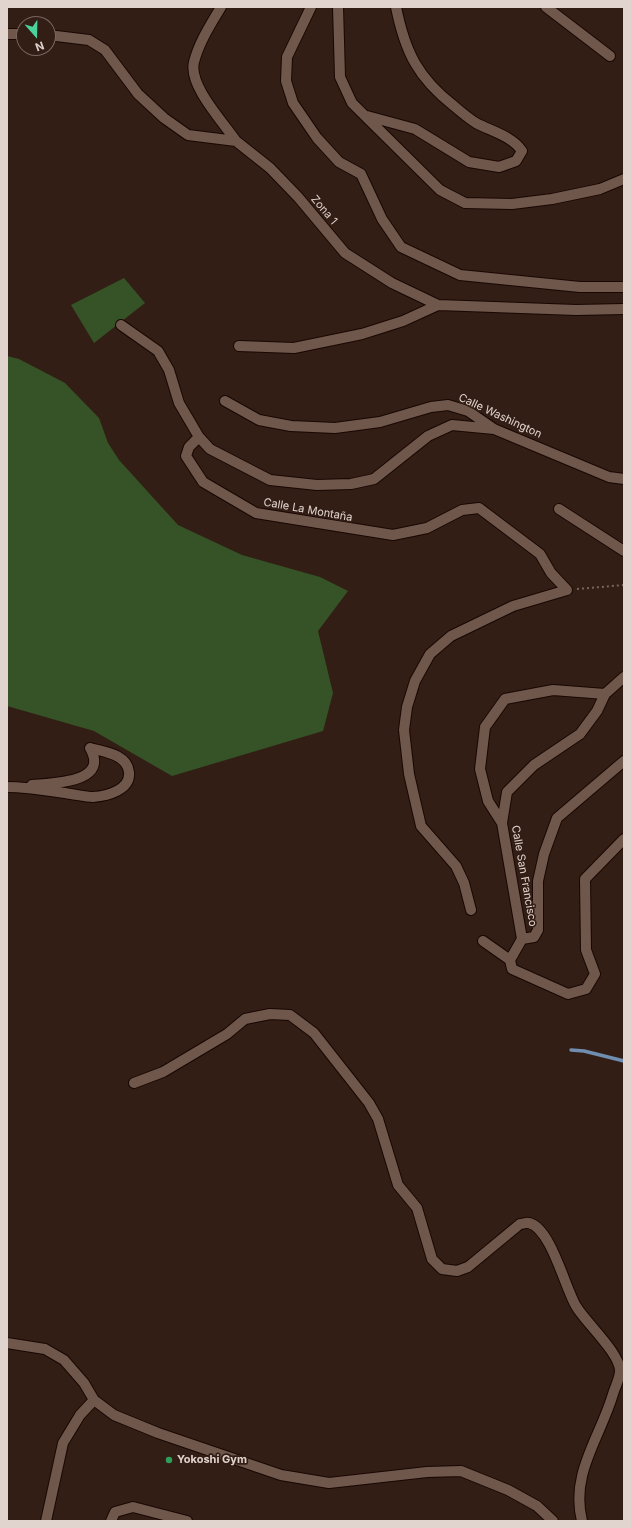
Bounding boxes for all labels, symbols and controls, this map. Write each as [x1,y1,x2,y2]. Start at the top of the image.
north arrow [16,16,56,56]
text: N [33,38,46,54]
street label: Zona 1 [308,193,340,227]
street label: Calle Washington [456,391,544,441]
street label: Calle La Montaña [263,496,353,524]
street label: Calle San Francisco [509,824,539,928]
place label: Yokoshi Gym [177,1453,247,1467]
marker: Yokoshi Gym [164,1455,174,1465]

